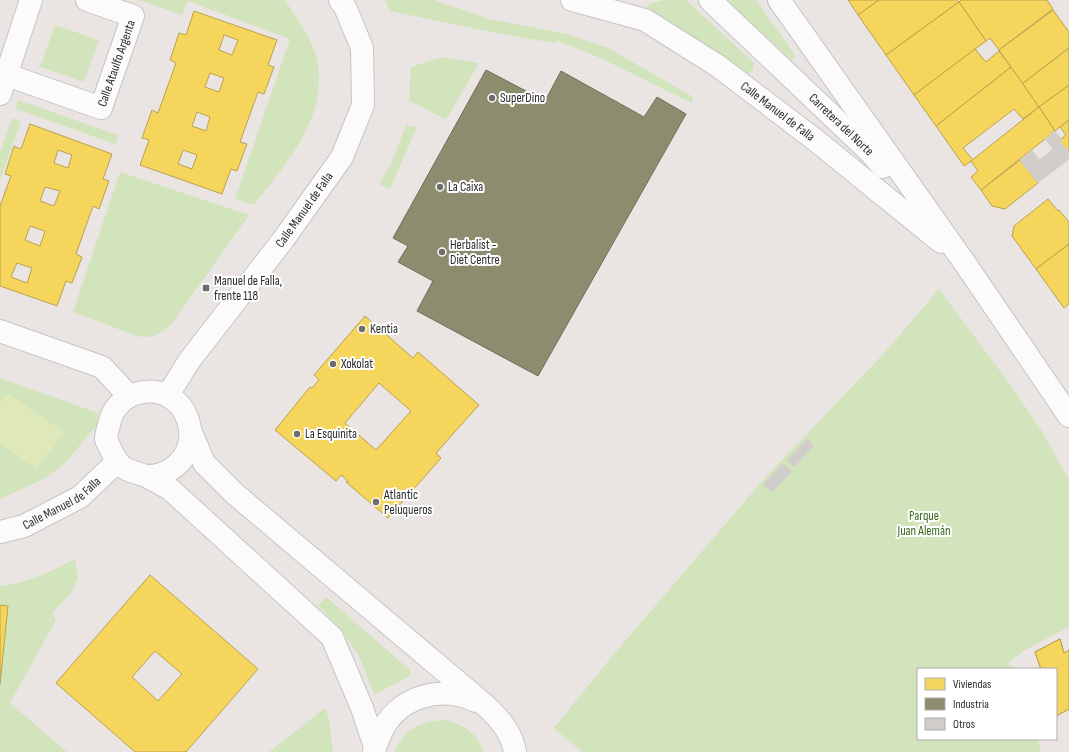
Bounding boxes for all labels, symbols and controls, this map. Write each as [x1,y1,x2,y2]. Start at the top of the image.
street label: Calle Ataulfo Argenta [94,18,139,109]
street label: Calle Manuel de Falla [737,78,818,145]
place label: SuperDino [500,90,545,106]
street label: Carretera del Norte [805,90,877,159]
marker: SuperDino [487,93,497,103]
street label: Calle Manuel de Falla [272,169,337,251]
place label: La Caixa [448,179,483,195]
marker: La Caixa [435,182,445,192]
place label: Herbalist - Diet Centre [450,237,500,268]
marker: Herbalist - Diet Centre [437,247,447,257]
place label: Manuel de Falla, frente 118 [214,273,282,304]
marker: Manuel de Falla, frente 118 [201,283,211,293]
place label: Kentia [370,321,398,337]
marker: Kentia [357,324,367,334]
place label: Xokolat [340,356,373,372]
marker: Xokolat [328,359,338,369]
place label: La Esquinita [305,426,357,442]
marker: La Esquinita [292,429,302,439]
street label: Calle Manuel de Falla [20,474,104,533]
place label: Atlantic Peluqueros [383,487,433,518]
marker: Atlantic Peluqueros [371,497,381,507]
park label: Parque Juan Alemán [896,508,951,539]
legend [917,668,1057,740]
text: Viviendas [953,677,991,692]
text: Industria [953,697,989,712]
text: Otros [953,717,975,732]

